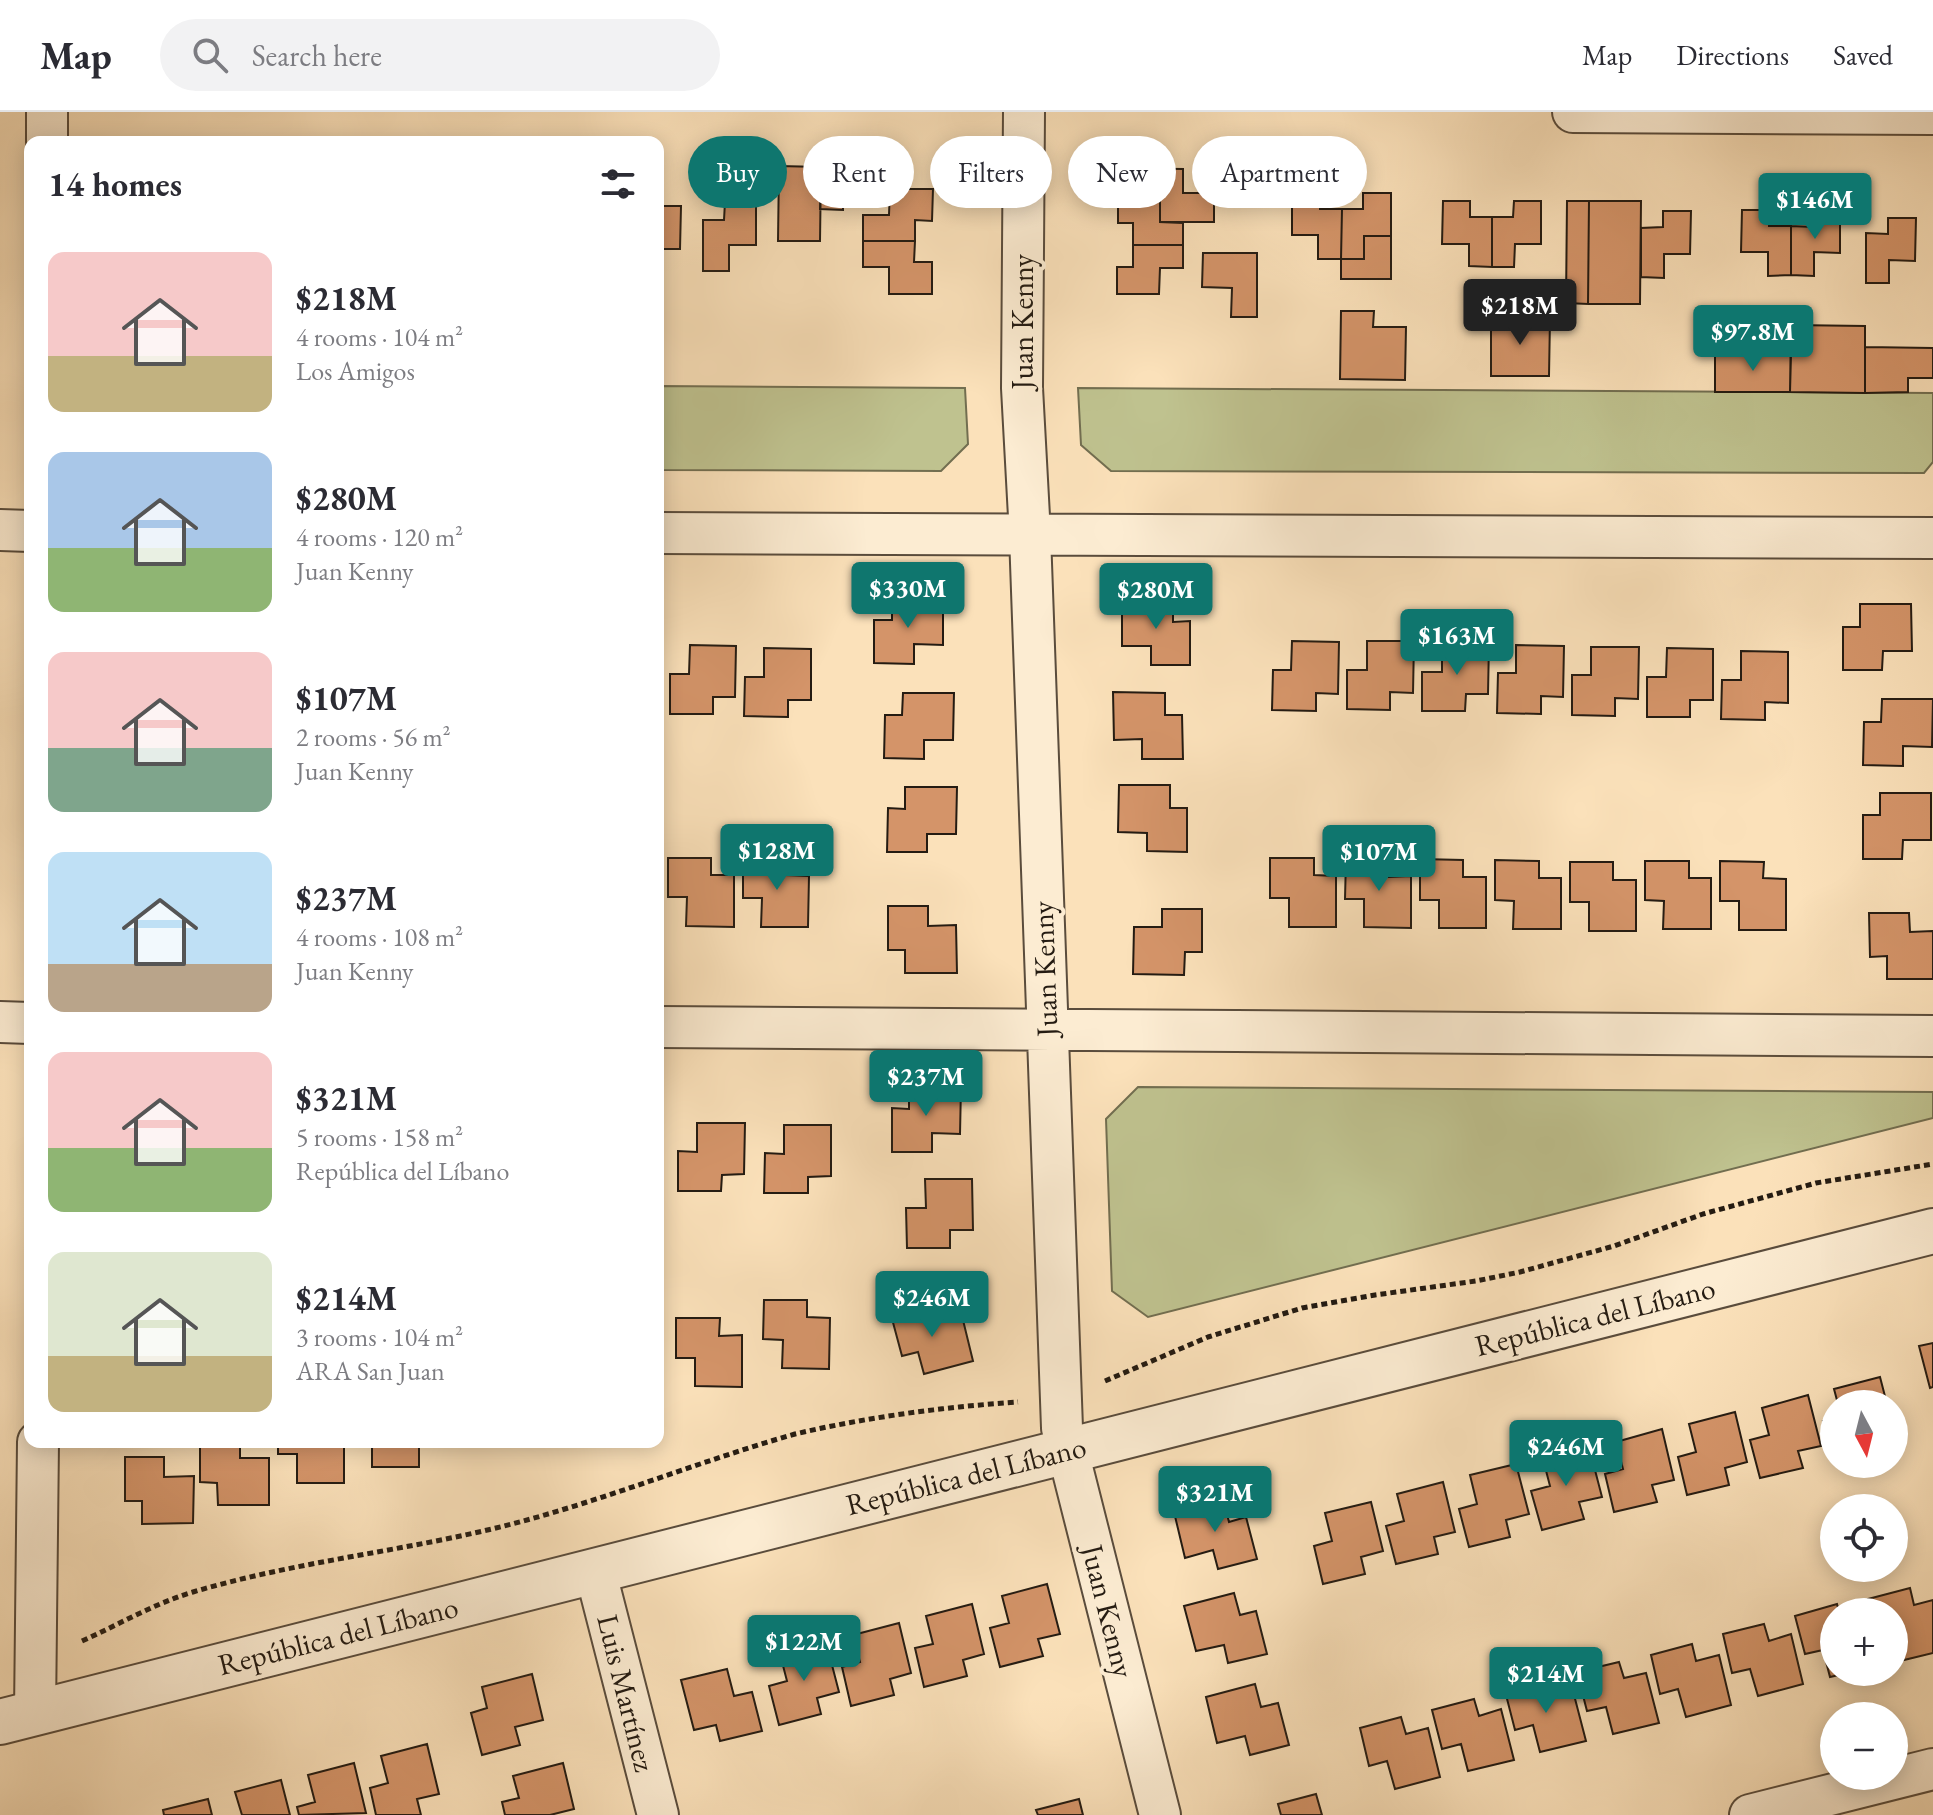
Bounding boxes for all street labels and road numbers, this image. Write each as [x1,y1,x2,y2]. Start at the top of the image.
street label: Juan Kenny [1003,253,1042,393]
street label: Juan Kenny [1023,900,1066,1040]
street label: República del Líbano [1471,1268,1719,1365]
street label: República del Líbano [842,1427,1090,1524]
street label: Juan Kenny [1072,1537,1144,1682]
street label: República del Líbano [214,1587,462,1684]
street label: Luis Martínez [588,1610,665,1776]

